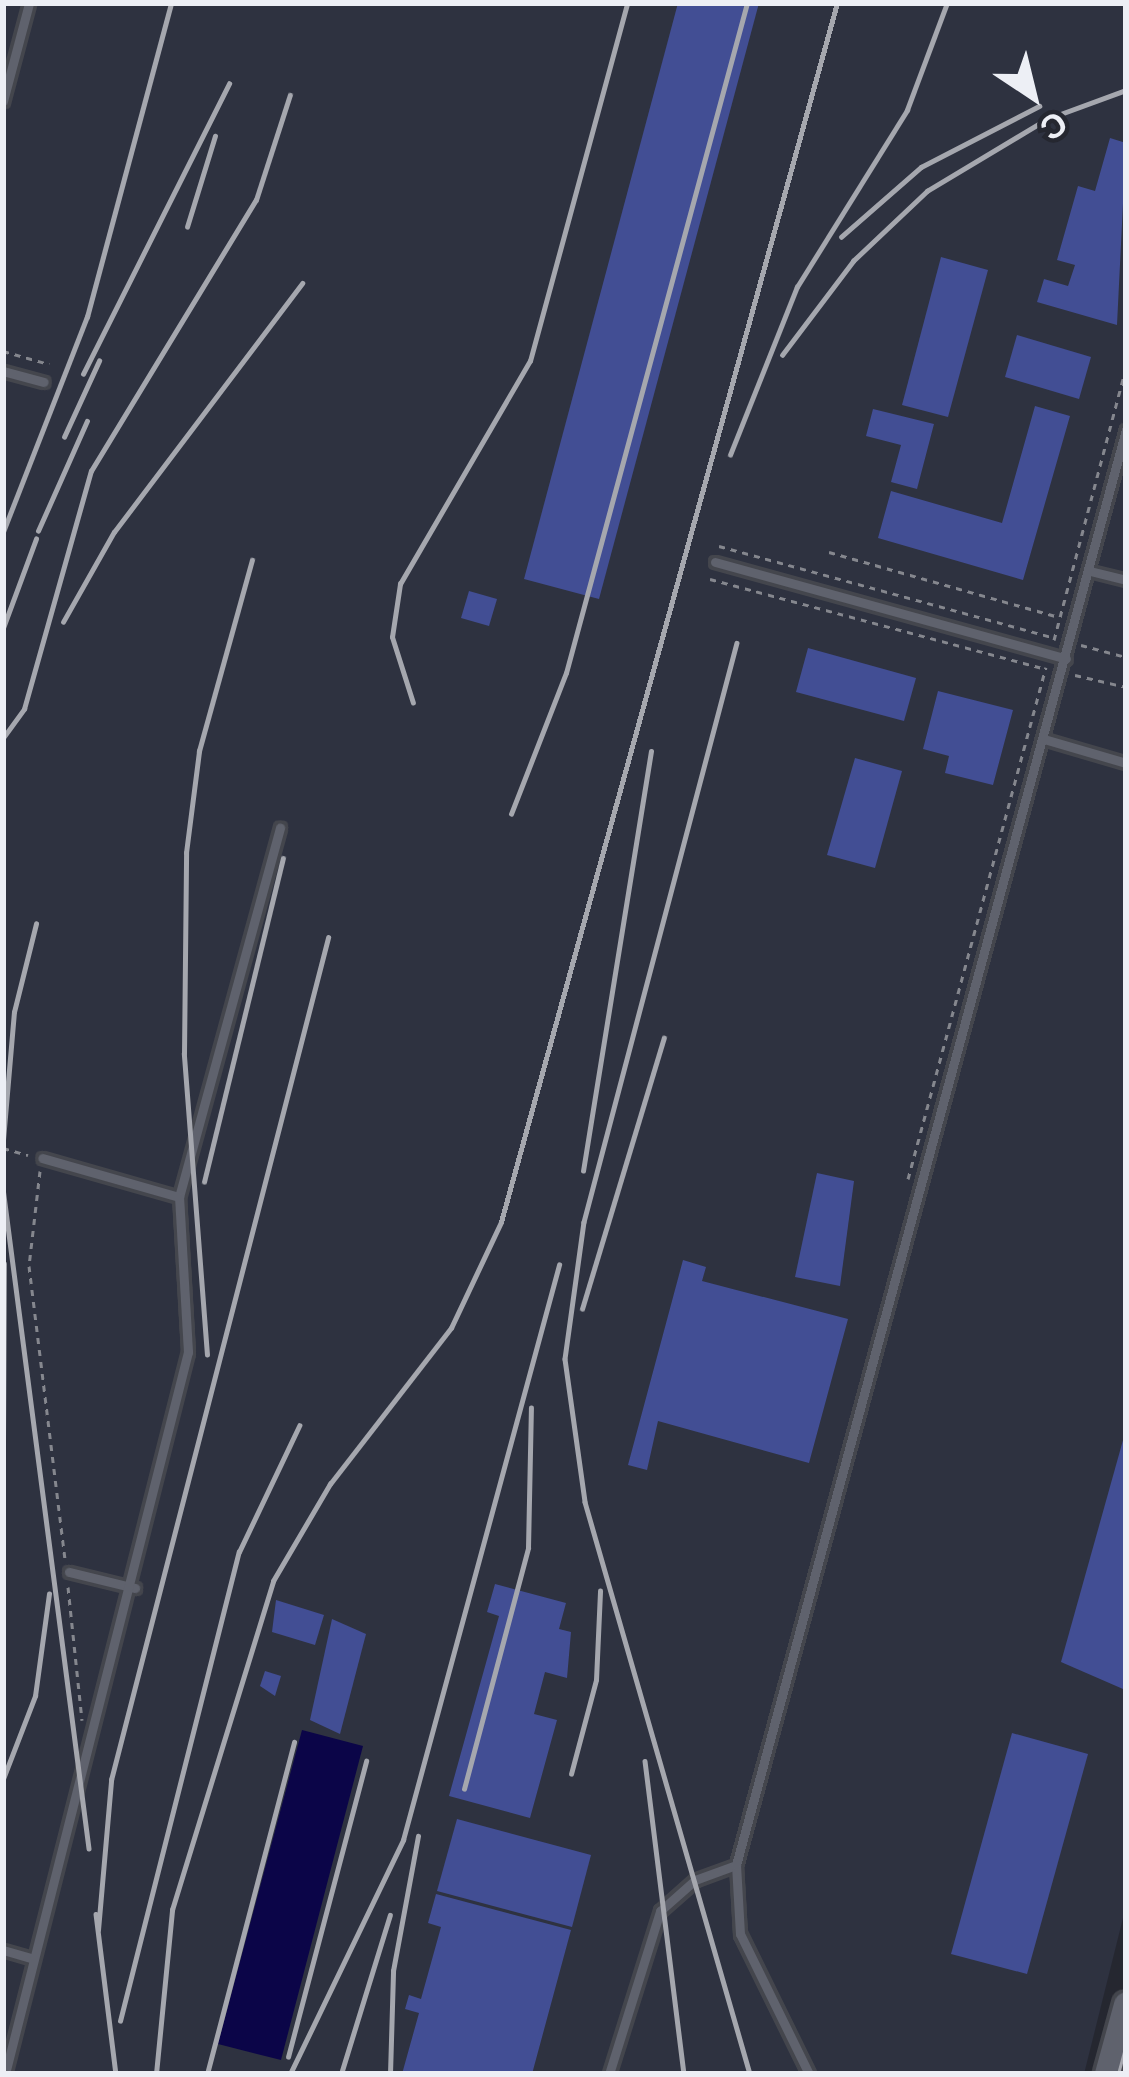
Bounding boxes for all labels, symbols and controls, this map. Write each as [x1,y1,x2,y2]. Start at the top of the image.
north arrow [973,36,1093,156]
text: С [1033,103,1075,149]

